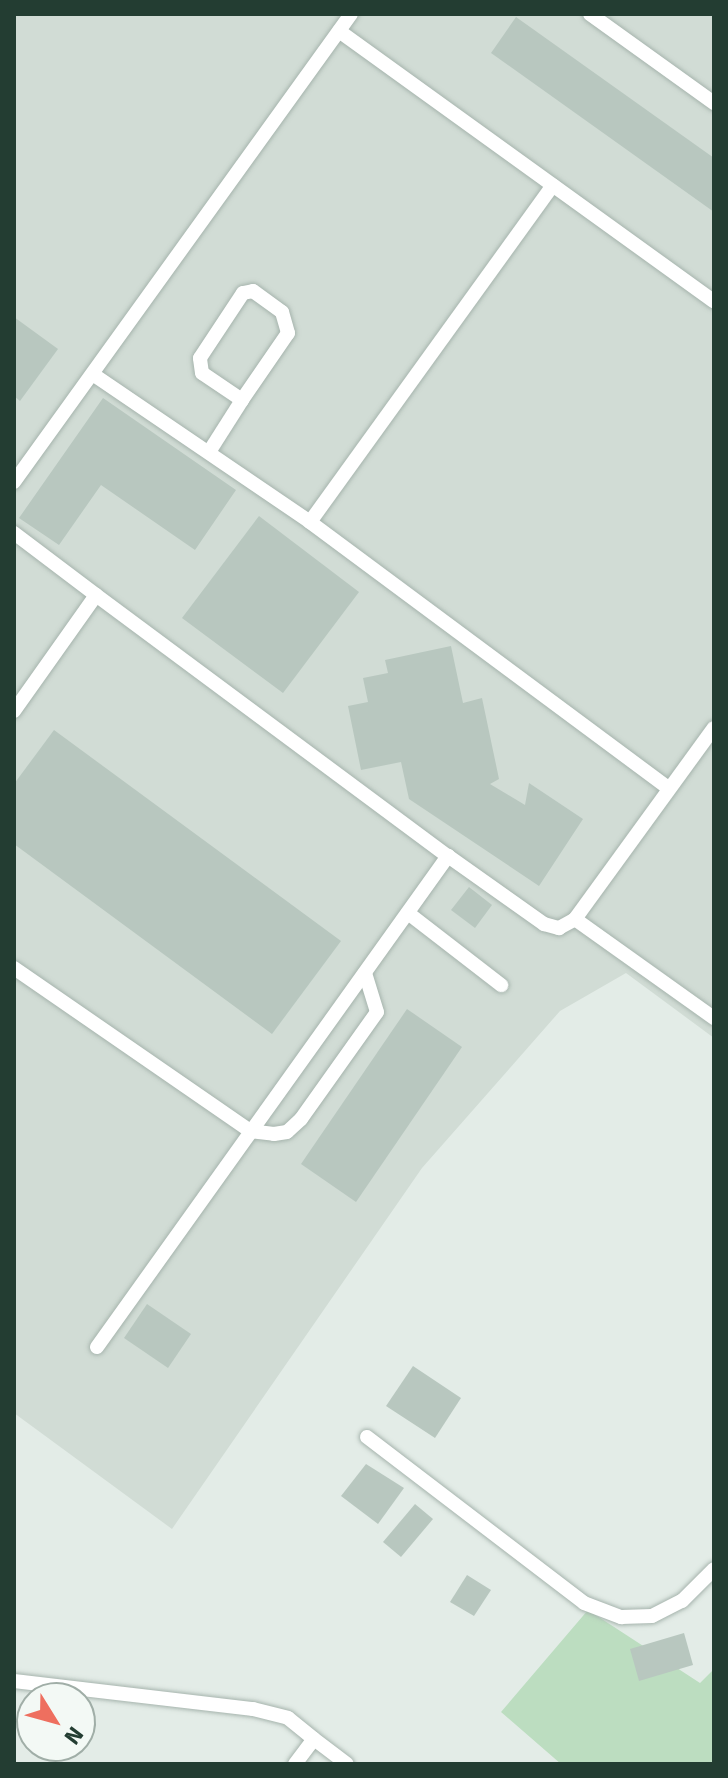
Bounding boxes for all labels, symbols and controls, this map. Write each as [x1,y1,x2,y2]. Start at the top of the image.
north arrow [16,1682,96,1762]
text: N [59,1721,89,1750]

